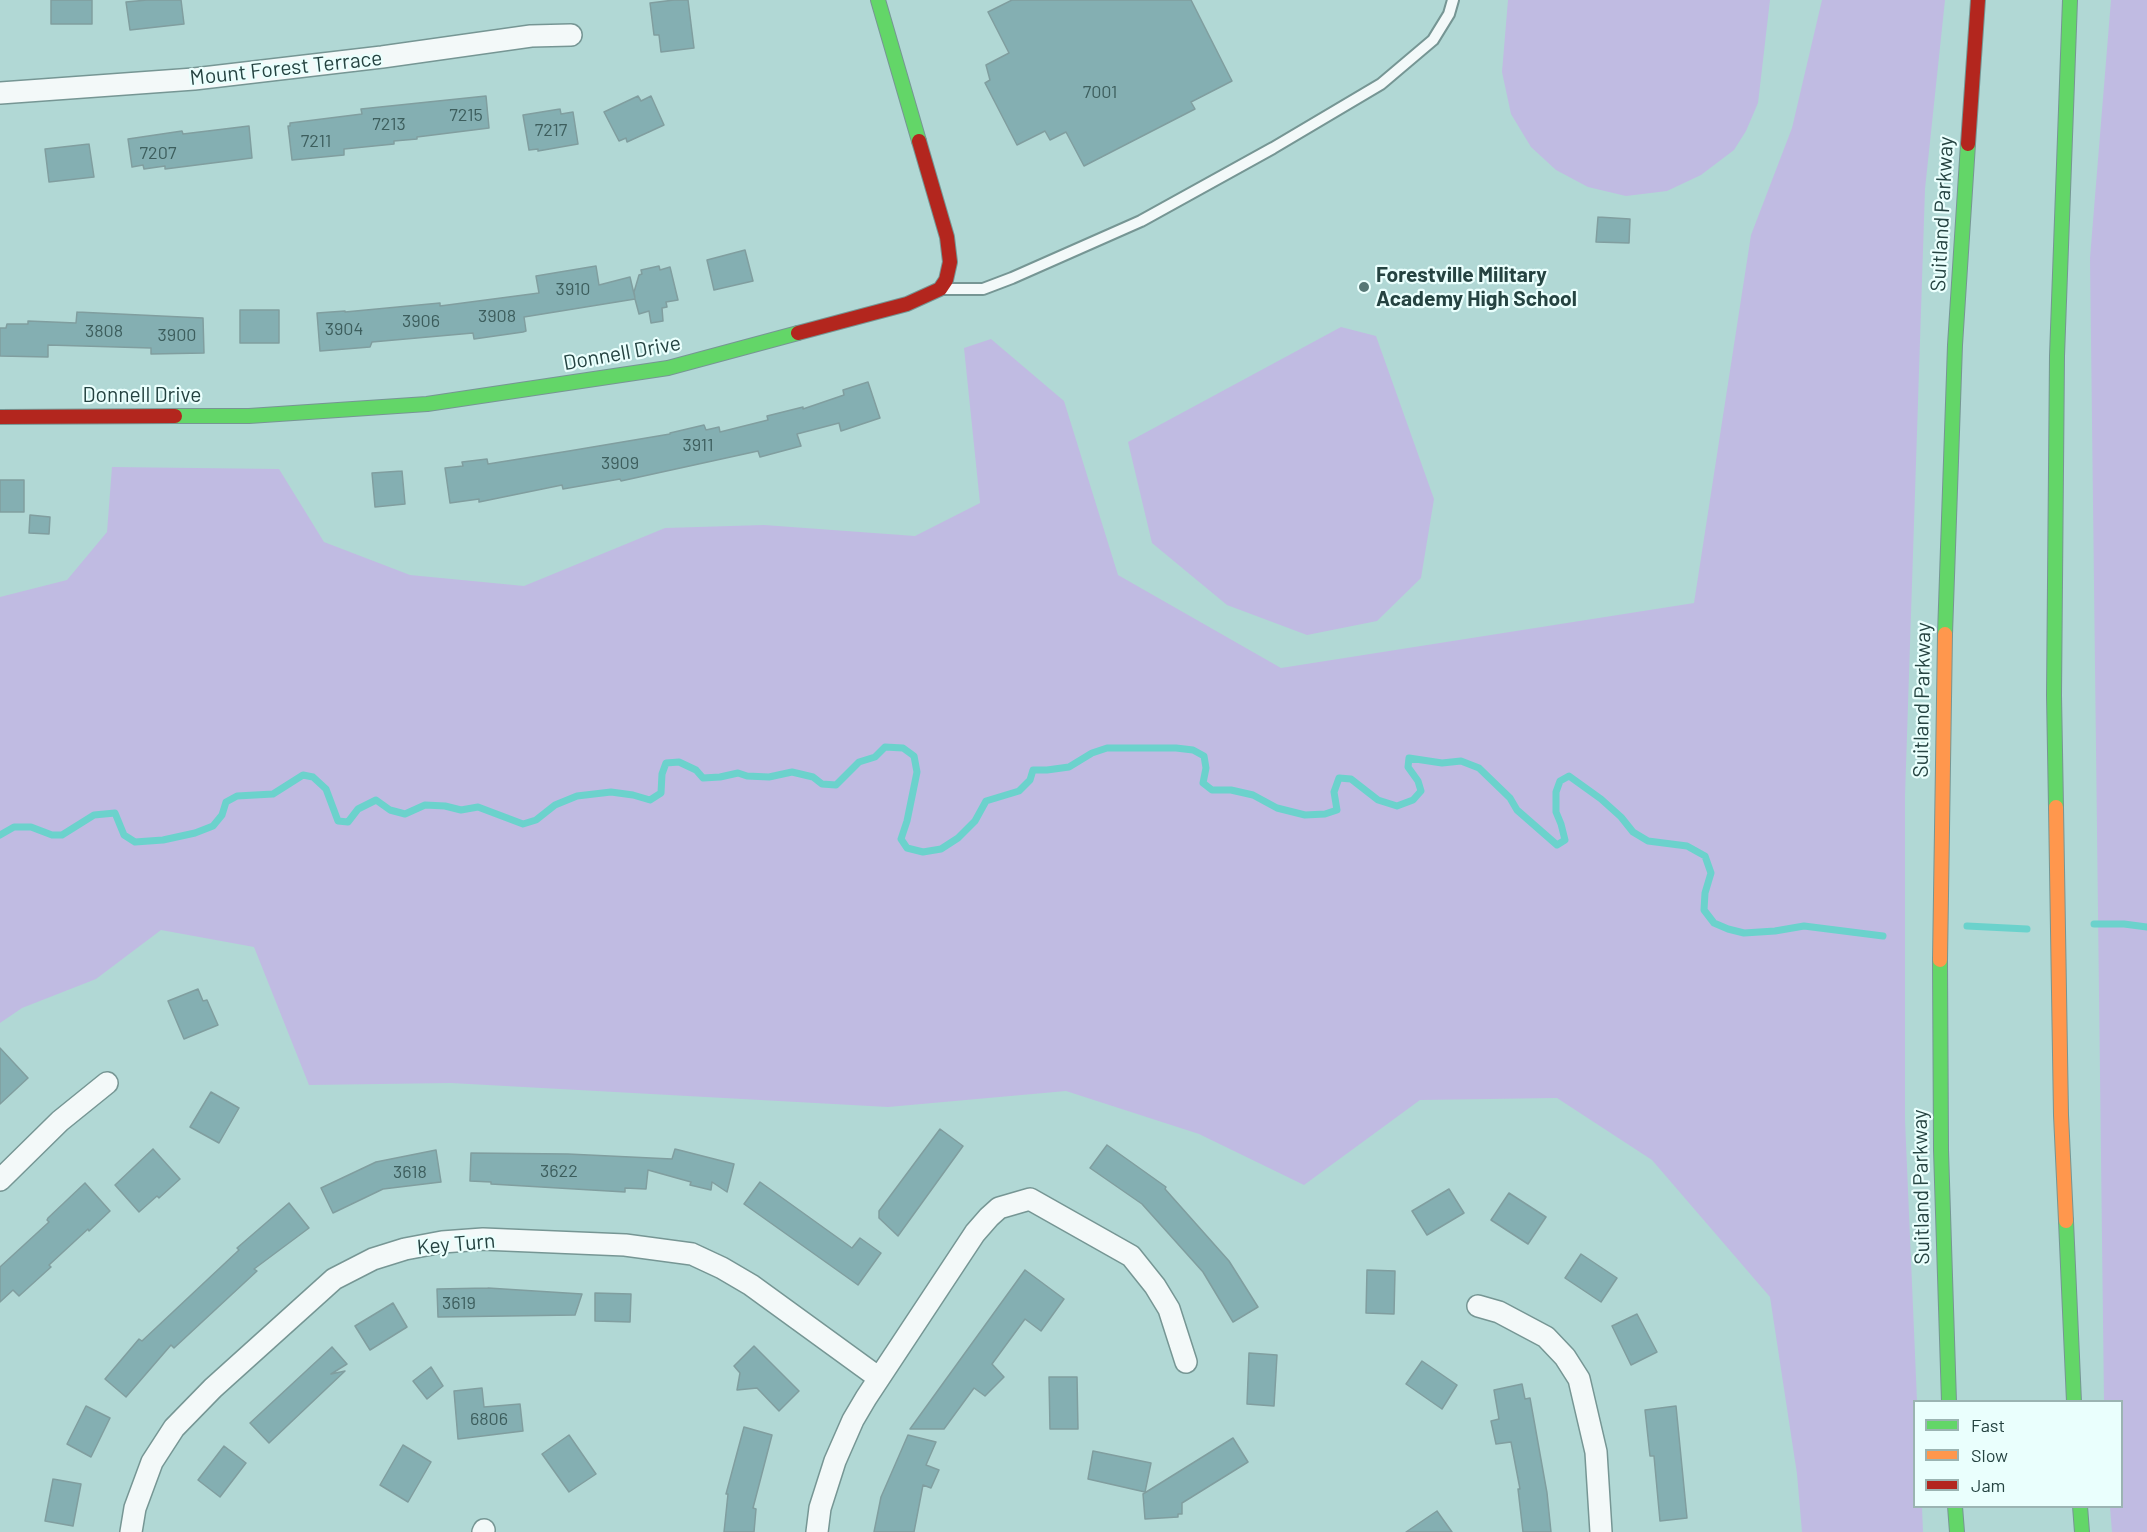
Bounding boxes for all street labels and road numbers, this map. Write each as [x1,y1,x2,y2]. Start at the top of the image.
street label: Mount Forest Terrace [188,45,384,91]
street label: Suitland Parkway [1925,136,1959,292]
street label: Donnell Drive [561,330,683,376]
street label: Donnell Drive [83,382,201,408]
street label: Suitland Parkway [1908,622,1936,778]
street label: Suitland Parkway [1907,1109,1935,1265]
street label: Key Turn [416,1228,496,1260]

